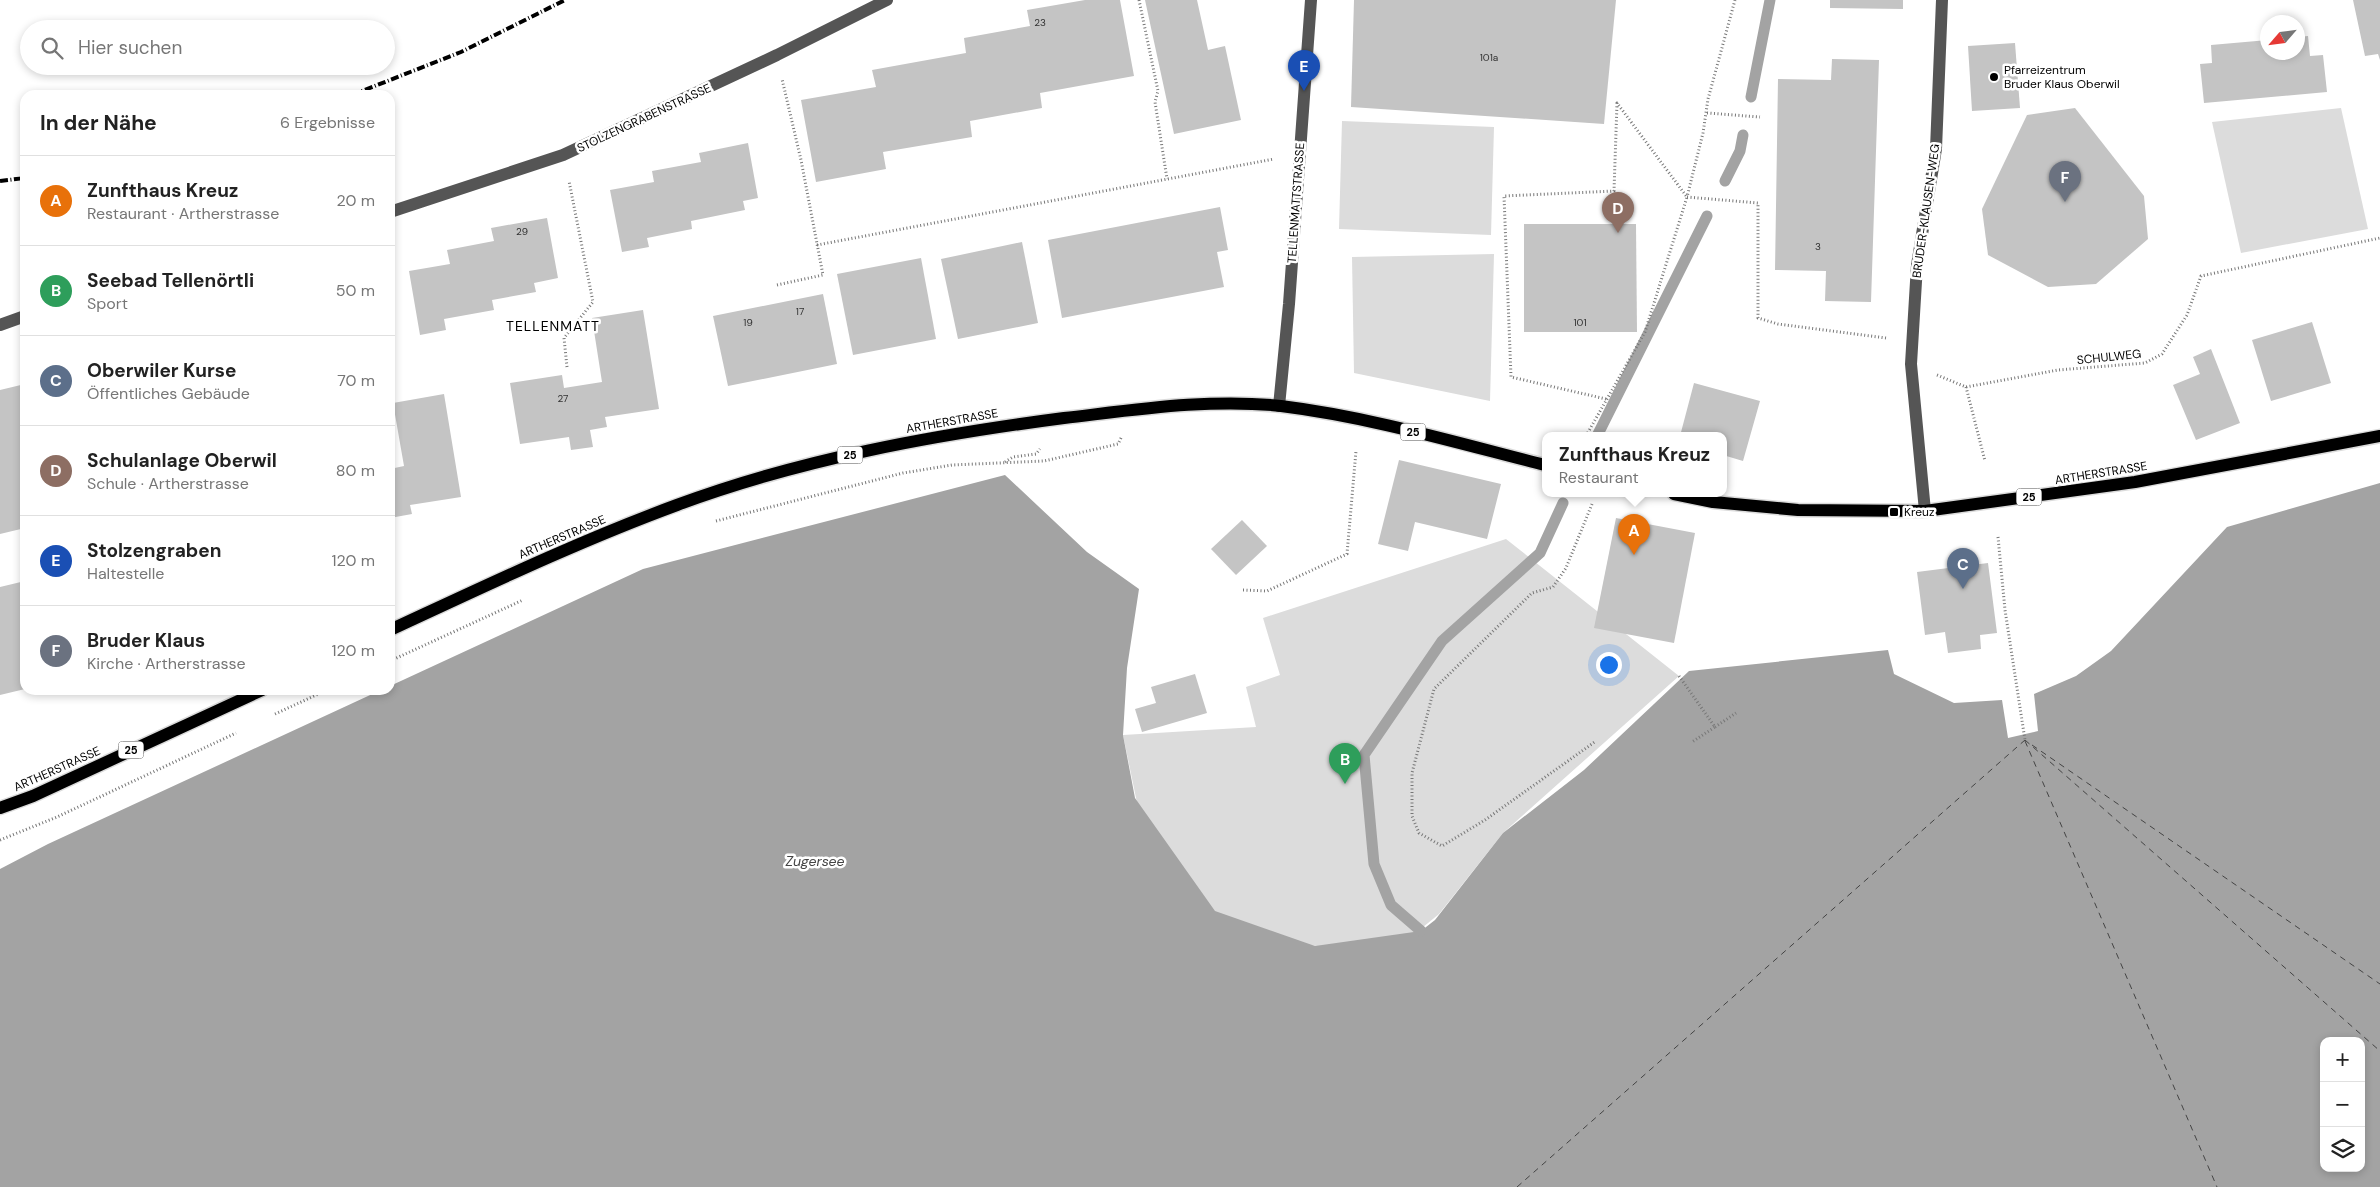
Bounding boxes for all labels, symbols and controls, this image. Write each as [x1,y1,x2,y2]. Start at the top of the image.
north arrow [2260,15,2305,60]
house number: 23 [1034,16,1046,29]
search box [20,20,395,75]
icon: search [38,34,66,62]
text: Hier suchen [78,35,182,60]
pin: E [1288,50,1320,91]
house number: 101a [1480,51,1498,64]
place label: Pfarreizentrum Bruder Klaus Oberwil [2004,62,2120,92]
marker: Pfarreizentrum Bruder Klaus Oberwil [1988,71,2000,83]
street label: STOLZENGRABENSTRASSE [574,80,714,156]
text: In der Nähe [40,109,157,137]
text: 6 Ergebnisse [280,112,375,133]
street label: TELLENMATTSTRASSE [1284,142,1308,264]
street label: BRUDER-KLAUSEN-WEG [1909,143,1943,279]
pin: F [2049,161,2081,202]
text: Zunfthaus Kreuz [87,178,238,203]
text: A [50,190,62,211]
text: 20 m [336,190,375,211]
pin: D [1602,192,1634,233]
text: Restaurant · Artherstrasse [87,203,279,224]
house number: 29 [516,225,528,238]
house number: 3 [1815,240,1821,253]
text: Seebad Tellenörtli [87,268,254,293]
text: B [51,280,61,301]
text: 50 m [336,280,375,301]
text: Sport [87,293,128,314]
house number: 17 [796,305,804,318]
house number: 19 [743,316,753,329]
house number: 101 [1573,316,1587,329]
district label: TELLENMATT [506,317,600,335]
street label: SCHULWEG [2076,346,2142,368]
text: Oberwiler Kurse [87,358,236,383]
text: C [50,370,62,391]
text: 70 m [337,370,375,391]
text: Öffentliches Gebäude [87,383,250,404]
house number: 27 [558,392,568,405]
street label: ARTHERSTRASSE [905,405,999,437]
road number: 25 [1400,424,1426,441]
popup [1542,432,1727,497]
text: Zunfthaus Kreuz [1559,442,1710,467]
road number: 25 [838,446,862,464]
text: Schulanlage Oberwil [87,448,277,473]
street label: ARTHERSTRASSE [2054,458,2148,488]
text: D [50,460,62,481]
text: 80 m [336,460,375,481]
text: Restaurant [1559,467,1639,488]
text: Schule · Artherstrasse [87,473,249,494]
road number: 25 [2016,488,2042,506]
place label: Kreuz [1904,504,1934,520]
marker: Kreuz [1888,506,1900,518]
street label: ARTHERSTRASSE [516,511,608,563]
pin: A [1618,514,1650,555]
text: Stolzengraben [87,538,221,563]
pin: C [1947,548,1979,589]
text: E [51,550,61,571]
text: 120 m [331,550,375,571]
text: Haltestelle [87,563,164,584]
text: Bruder Klaus [87,628,205,653]
text: F [52,640,60,661]
text: 120 m [331,640,375,661]
your location [1596,652,1622,678]
text: Kirche · Artherstrasse [87,653,246,674]
road number: 25 [118,742,144,758]
street label: ARTHERSTRASSE [11,743,103,795]
pin: B [1329,743,1361,784]
water label: Zugersee [785,852,845,870]
map controls [2320,1037,2365,1172]
button: + [2320,1037,2365,1082]
button: − [2320,1082,2365,1127]
button: layers [2320,1127,2365,1172]

